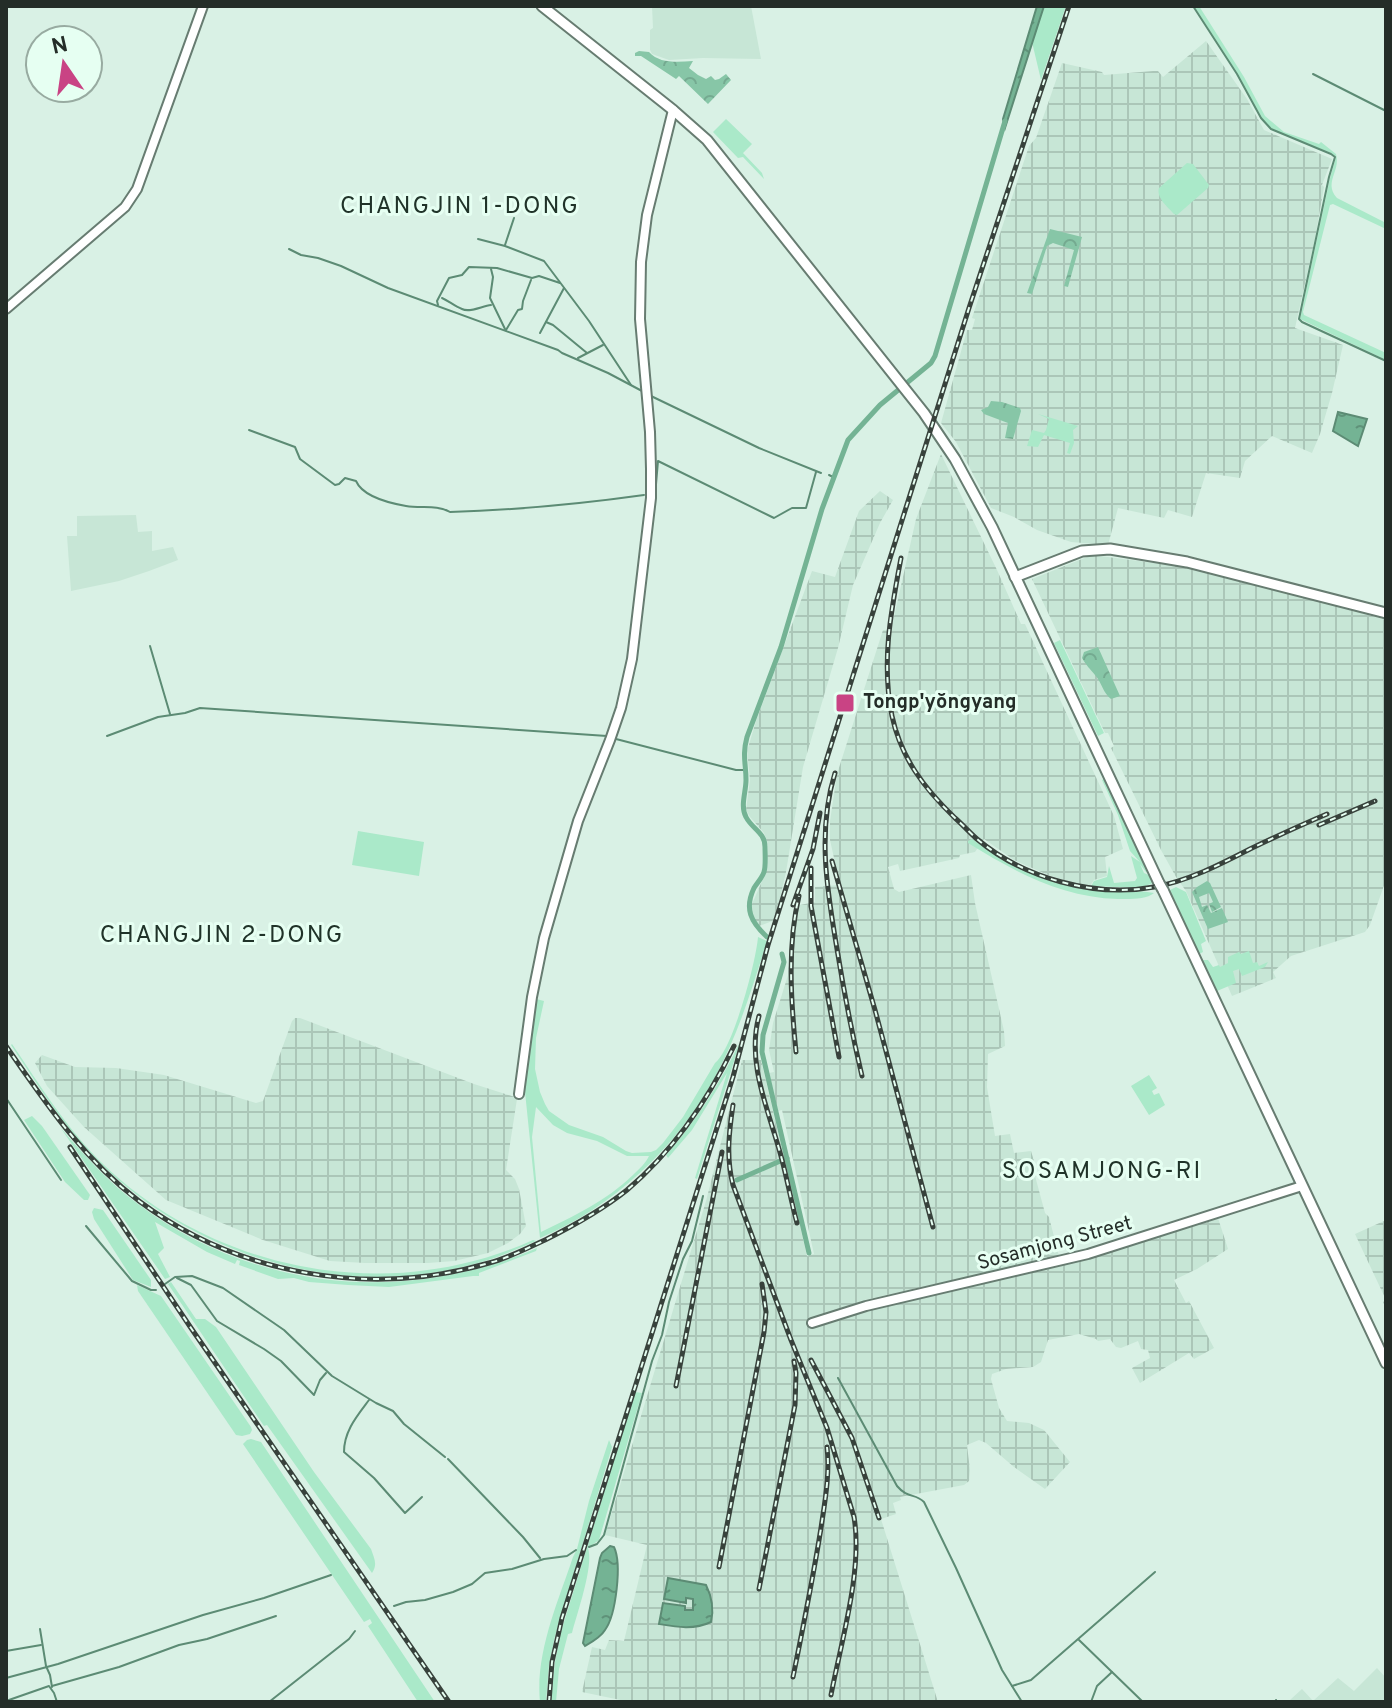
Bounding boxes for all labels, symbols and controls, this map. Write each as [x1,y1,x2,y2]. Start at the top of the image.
north arrow [24,24,104,104]
text: N [49,32,71,62]
district label: CHANGJIN 1-DONG [340,192,580,222]
place label: Tongp'yŏngyang [863,690,1017,716]
marker: Tongp'yŏngyang [834,692,856,714]
district label: CHANGJIN 2-DONG [100,921,344,951]
district label: SOSAMJONG-RI [1002,1157,1202,1187]
street label: Sosamjong Street [975,1211,1135,1277]

